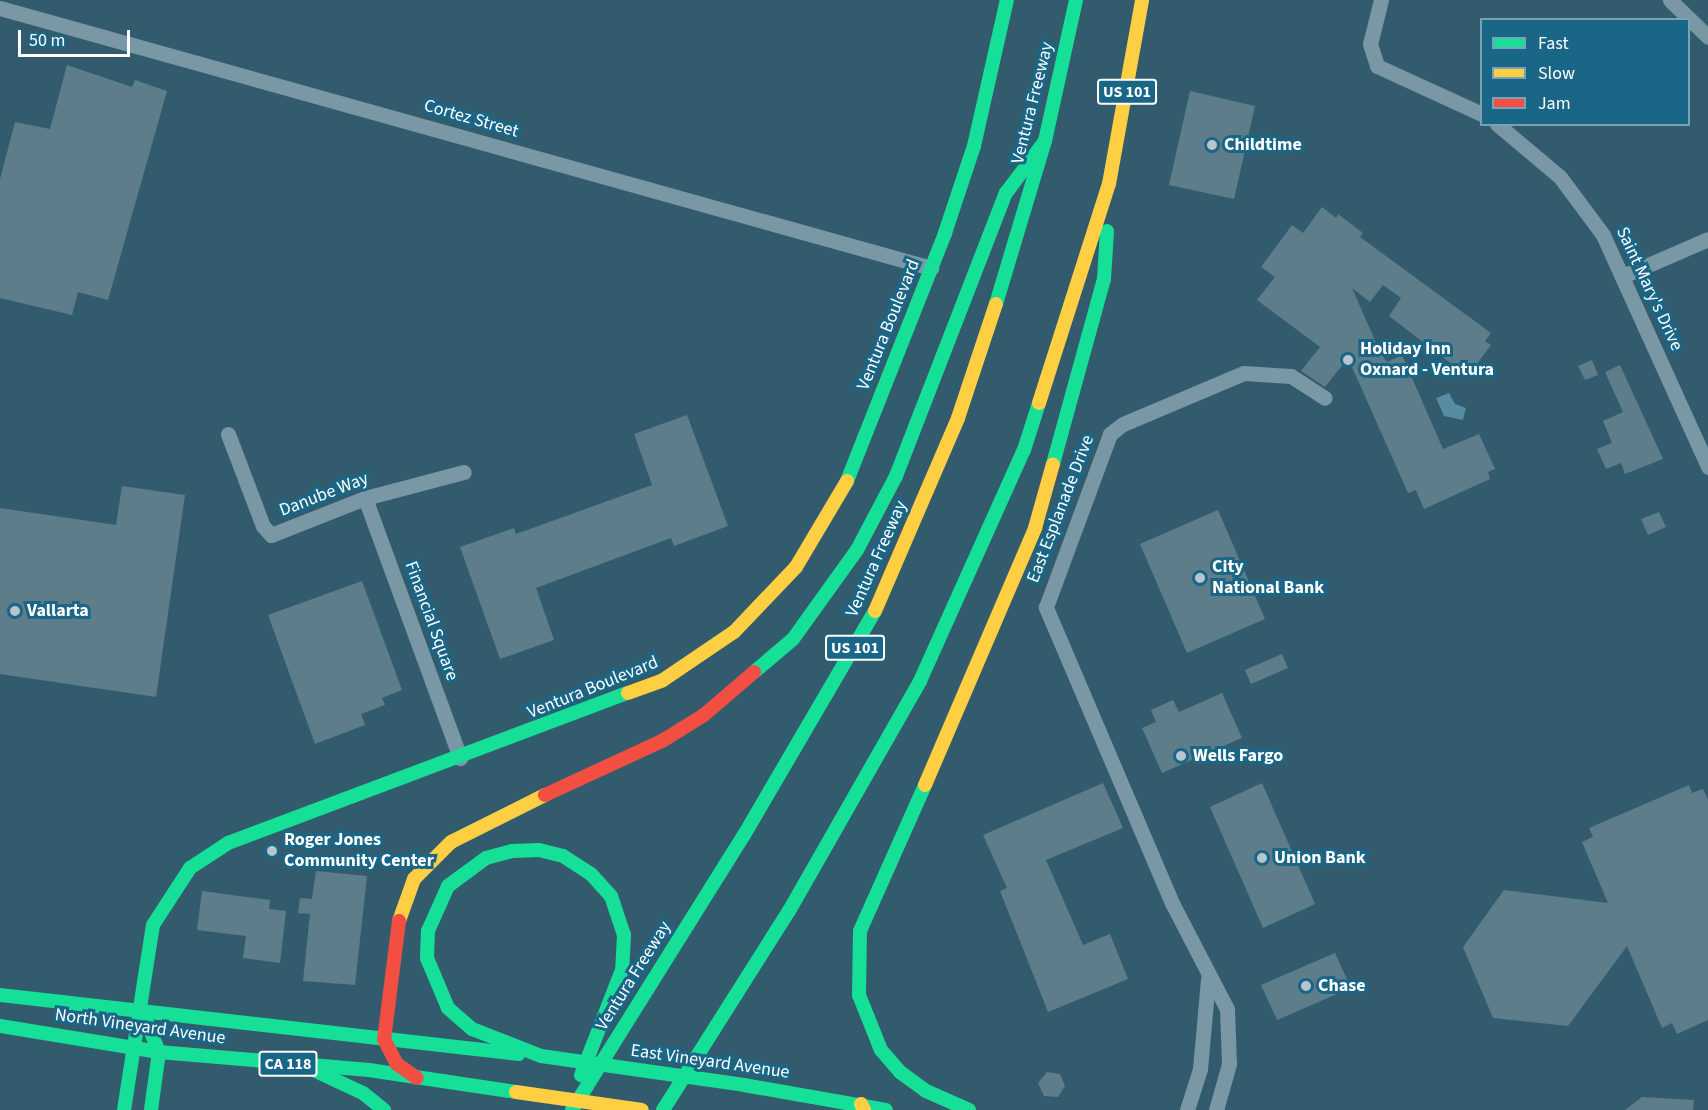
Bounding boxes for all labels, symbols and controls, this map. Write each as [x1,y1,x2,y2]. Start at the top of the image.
scale bar [21,18,134,56]
legend [1480,18,1690,126]
text: 50 m [29,28,65,53]
text: Fast [1538,31,1569,56]
street label: Ventura Freeway [1007,40,1059,166]
text: Slow [1538,61,1575,86]
road number: US 101 [1097,79,1157,105]
text: Jam [1538,91,1571,116]
street label: Cortez Street [421,95,521,143]
place label: Childtime [1224,134,1302,156]
marker: Childtime [1205,138,1219,152]
street label: Saint Mary's Drive [1611,224,1687,354]
street label: Ventura Boulevard [853,256,925,394]
place label: Holiday Inn Oxnard - Ventura [1360,339,1494,382]
marker: Holiday Inn Oxnard - Ventura [1341,353,1355,367]
street label: East Esplanade Drive [1023,432,1099,586]
street label: Danube Way [276,468,372,522]
street label: Ventura Freeway [842,498,912,620]
place label: City National Bank [1212,557,1324,600]
street label: Financial Square [399,558,463,684]
marker: City National Bank [1193,571,1207,585]
place label: Vallarta [27,600,89,622]
marker: Vallarta [8,604,22,618]
road number: US 101 [825,635,885,661]
street label: Ventura Boulevard [524,652,662,724]
place label: Wells Fargo [1193,745,1283,767]
marker: Wells Fargo [1174,749,1188,763]
place label: Roger Jones Community Center [284,830,434,872]
marker: Roger Jones Community Center [265,844,279,858]
place label: Union Bank [1274,847,1366,869]
marker: Union Bank [1255,851,1269,865]
street label: Ventura Freeway [592,917,676,1035]
place label: Chase [1318,975,1366,997]
marker: Chase [1299,979,1313,993]
street label: North Vineyard Avenue [53,1004,227,1050]
street label: East Vineyard Avenue [629,1040,791,1084]
road number: CA 118 [258,1051,318,1077]

